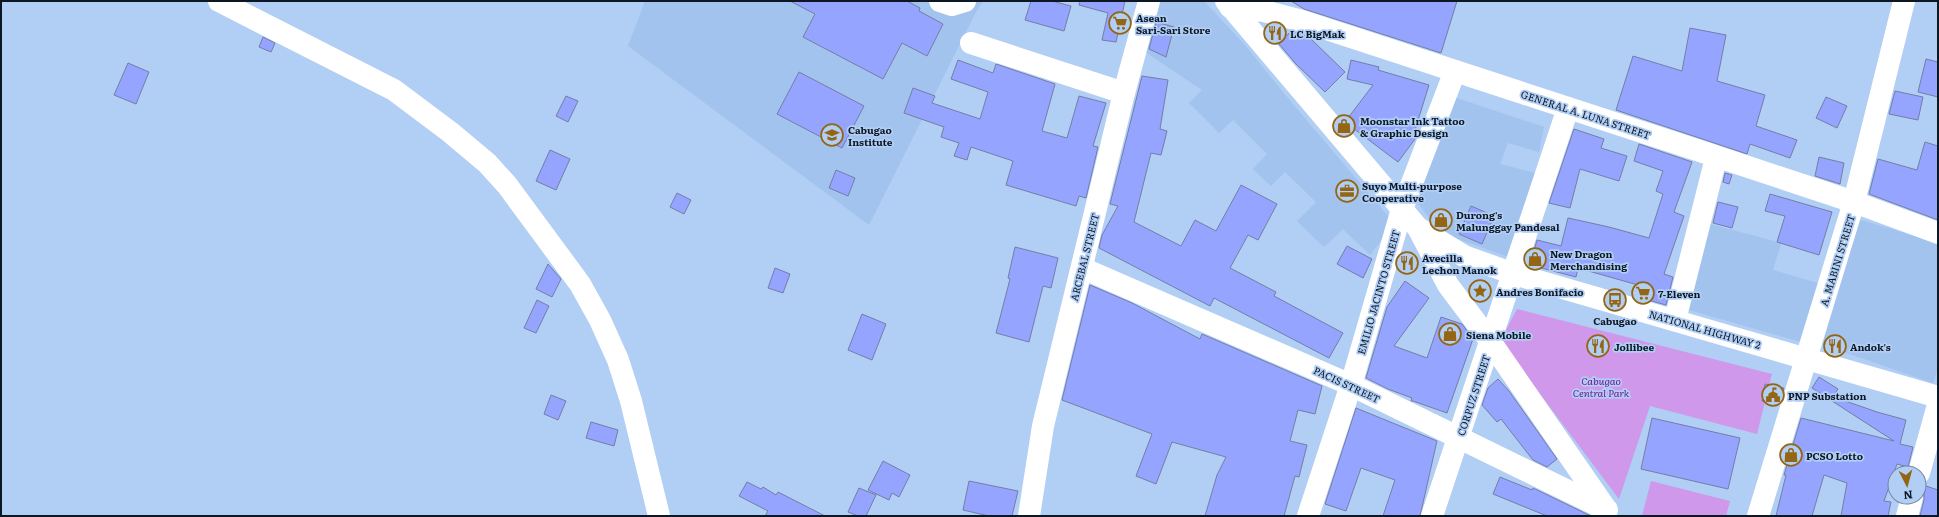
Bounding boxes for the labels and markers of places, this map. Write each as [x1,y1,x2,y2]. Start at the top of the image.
supermarket icon: Asean Sari-Sari Store [1107,10,1133,36]
place label: Asean Sari-Sari Store [1136,10,1211,37]
restaurant icon: LC BigMak [1262,20,1288,46]
place label: LC BigMak [1290,26,1345,41]
shop icon: Moonstar Ink Tattoo & Graphic Design [1331,113,1357,139]
place label: Moonstar Ink Tattoo & Graphic Design [1360,113,1465,140]
school or university icon: Cabugao Institute [819,122,845,148]
place label: Cabugao Institute [848,122,893,149]
office icon: Suyo Multi-purpose Cooperative [1334,178,1360,204]
place label: Suyo Multi-purpose Cooperative [1362,178,1462,205]
shop icon: Durong's Malunggay Pandesal [1428,207,1454,233]
place label: Durong's Malunggay Pandesal [1456,207,1560,234]
shop icon: New Dragon Merchandising [1522,246,1548,272]
place label: New Dragon Merchandising [1550,246,1628,273]
restaurant icon: Avecilla Lechon Manok [1394,250,1420,276]
place label: Avecilla Lechon Manok [1422,250,1497,277]
place icon: Andres Bonifacio [1467,278,1493,304]
supermarket icon: 7-Eleven [1630,280,1656,306]
place label: Andres Bonifacio [1496,284,1584,299]
place label: 7-Eleven [1658,286,1700,301]
bus stop icon: Cabugao [1602,287,1628,313]
place label: Cabugao [1593,313,1637,328]
shop icon: Siena Mobile [1437,321,1463,347]
place label: Siena Mobile [1466,327,1532,342]
restaurant icon: Jollibee [1585,333,1611,359]
restaurant icon: Andok's [1822,333,1848,359]
place label: Jollibee [1614,339,1655,354]
place label: Andok's [1850,339,1891,354]
public building icon: PNP Substation [1760,382,1786,408]
place label: PNP Substation [1788,388,1866,403]
shop icon: PCSO Lotto [1778,442,1804,468]
place label: PCSO Lotto [1806,448,1863,463]

